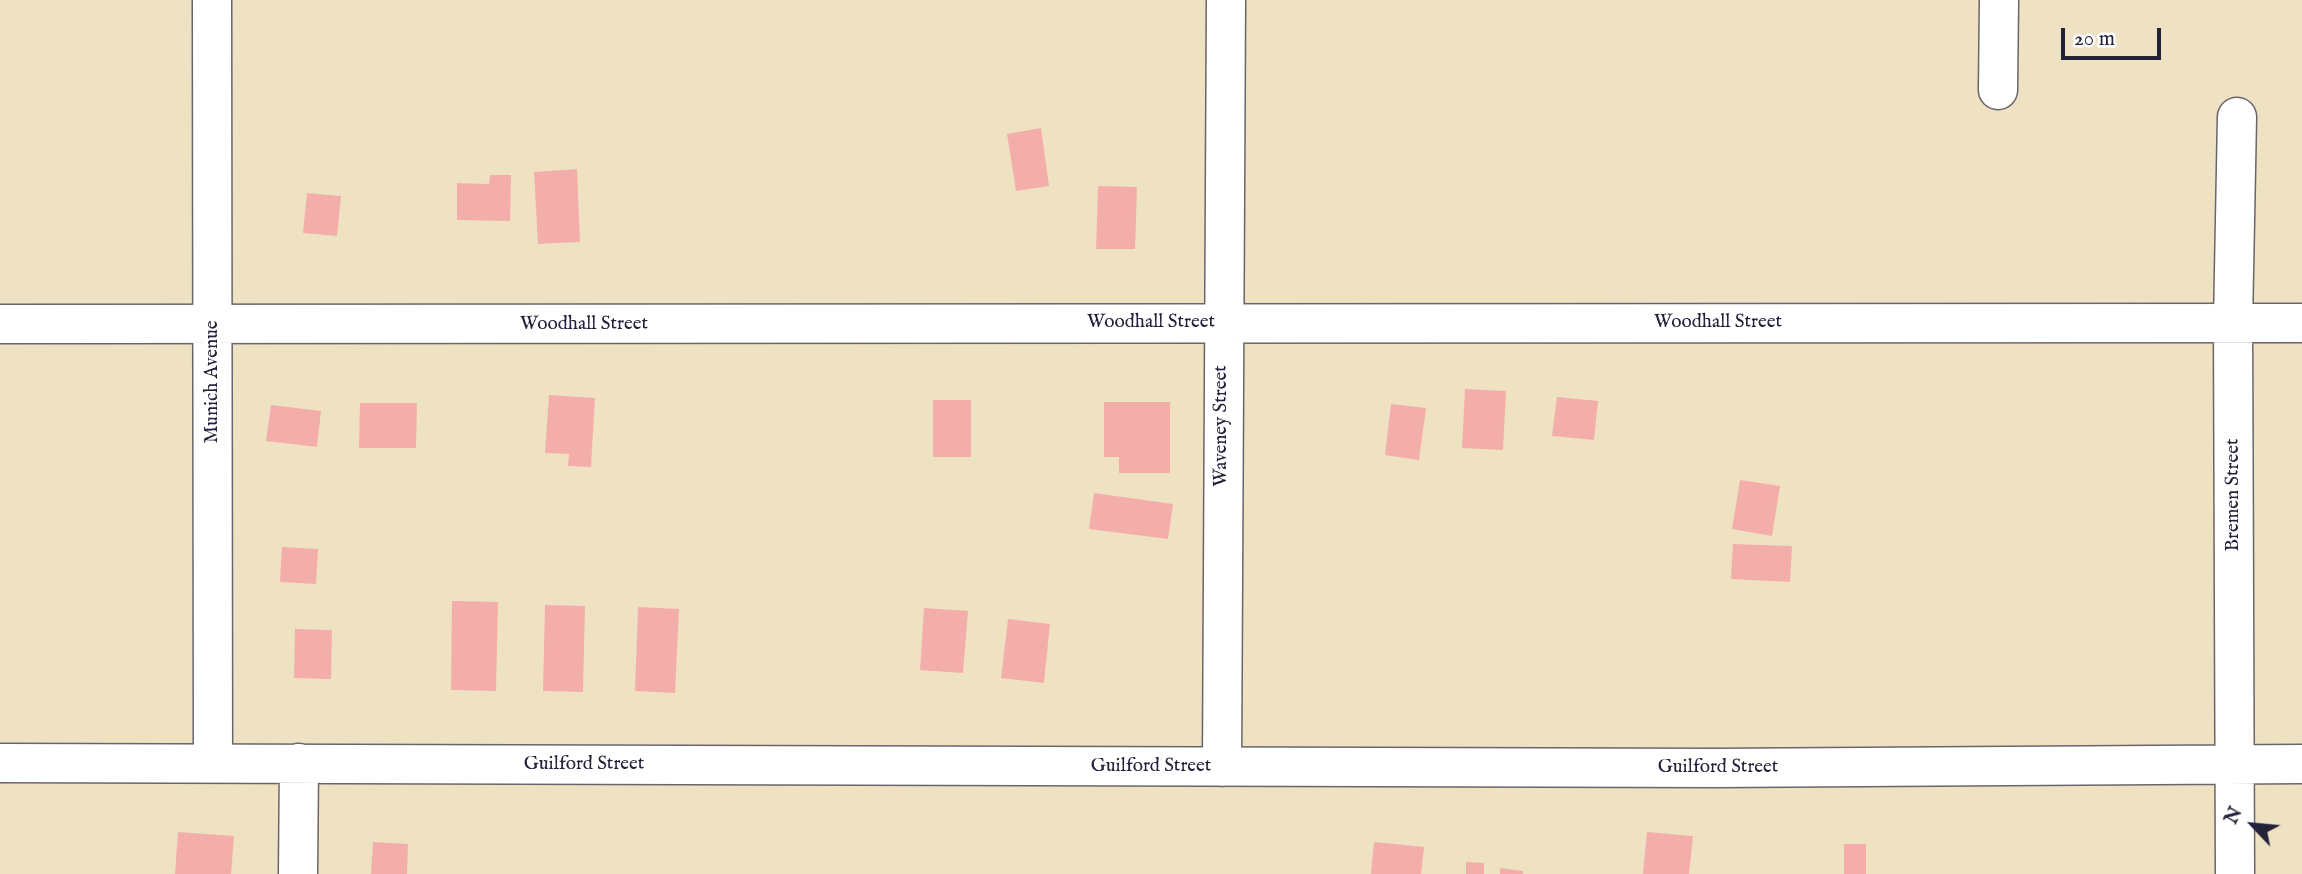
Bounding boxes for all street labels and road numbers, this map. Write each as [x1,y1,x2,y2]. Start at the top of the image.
street label: Woodhall Street [1087,312,1215,334]
street label: Woodhall Street [1654,312,1782,334]
street label: Woodhall Street [520,314,648,336]
street label: Munich Avenue [202,320,224,444]
street label: Waveney Street [1211,365,1233,487]
street label: Bremen Street [2223,438,2245,552]
street label: Guilford Street [524,754,644,776]
street label: Guilford Street [1091,756,1211,778]
street label: Guilford Street [1658,757,1778,779]

